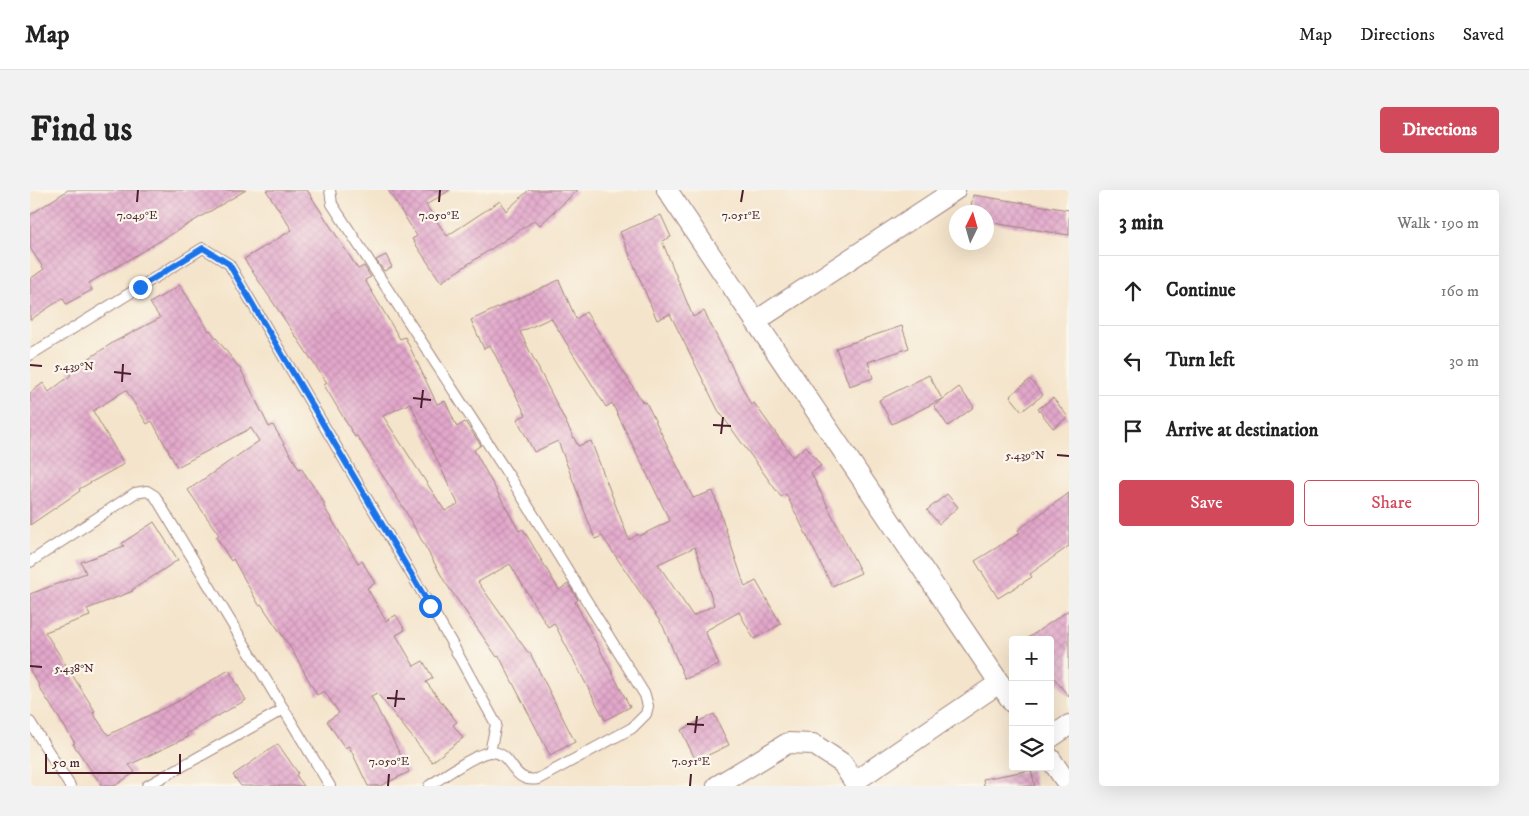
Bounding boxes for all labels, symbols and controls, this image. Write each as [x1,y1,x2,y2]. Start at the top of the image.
text: Map [25,20,69,50]
text: Map [1299,24,1332,46]
text: Directions [1360,24,1435,46]
text: Saved [1463,24,1504,46]
button: Directions [1380,107,1499,153]
text: Find us [30,108,132,152]
north arrow [949,205,994,250]
text: 7.049°E [117,208,158,223]
text: 7.050°E [419,208,460,223]
text: 7.051°E [722,208,761,223]
text: 3 min [1119,210,1164,236]
text: Walk · 190 m [1397,213,1479,233]
route end [129,276,152,299]
icon: ahead [1119,277,1147,305]
text: Continue [1166,279,1236,302]
text: 160 m [1441,281,1479,301]
icon: left [1119,347,1147,375]
text: Turn left [1166,349,1235,372]
text: 30 m [1449,351,1479,371]
text: 5.439°N [54,359,94,374]
icon: arrive [1119,417,1147,445]
text: Arrive at destination [1166,419,1318,442]
text: 5.439°N [1005,448,1045,463]
button: Save [1119,480,1294,526]
button: Share [1304,480,1479,526]
route start [419,595,442,618]
map controls [1009,636,1054,771]
button: + [1009,636,1054,681]
text: 5.438°N [54,661,94,676]
button: − [1009,681,1054,726]
button: layers [1009,726,1054,771]
scale bar [45,751,181,774]
text: 50 m [52,754,80,772]
text: 7.050°E [369,754,410,769]
text: 7.051°E [672,754,711,769]

